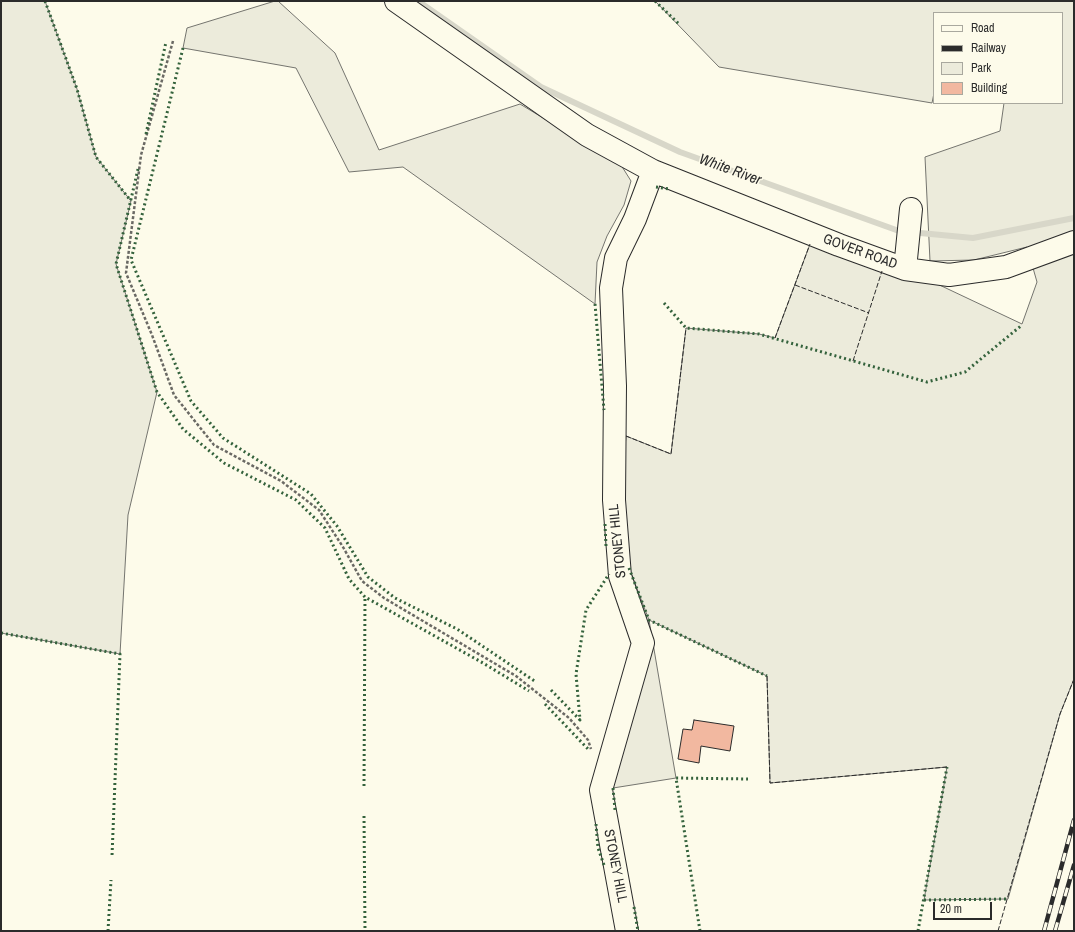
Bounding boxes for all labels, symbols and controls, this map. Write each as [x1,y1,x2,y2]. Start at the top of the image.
legend [933,12,1063,104]
text: Road [971,20,995,36]
text: Railway [971,40,1006,56]
text: Park [971,60,991,76]
text: Building [971,80,1007,96]
water label: White River [696,150,764,190]
street label: GOVER ROAD [821,231,899,273]
street label: STONEY HILL [606,503,630,579]
street label: STONEY HILL [600,828,630,904]
scale bar [935,894,994,920]
text: 20 m [940,901,962,917]

